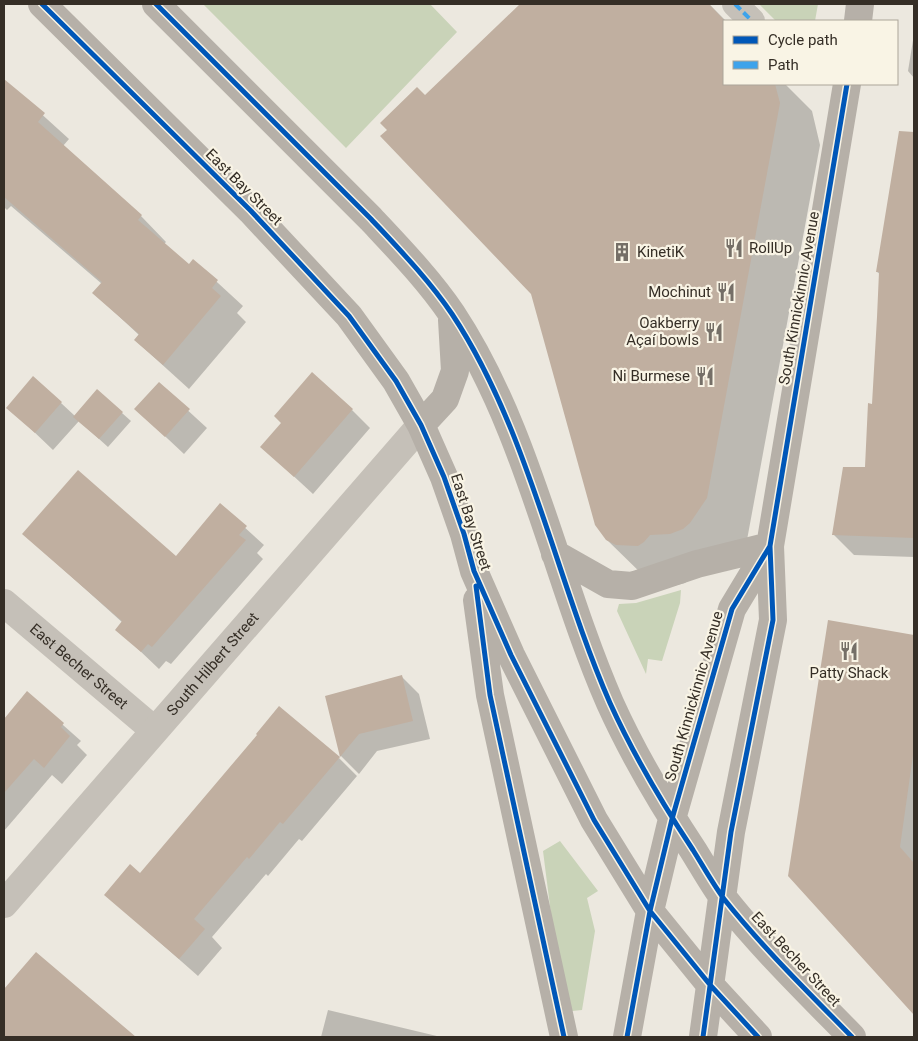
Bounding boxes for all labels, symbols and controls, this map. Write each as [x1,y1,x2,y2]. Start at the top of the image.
legend [723,20,898,85]
text: Cycle path [768,31,838,49]
text: Path [768,56,799,74]
street label: East Bay Street [202,145,286,229]
street label: South Kinnickinnic Avenue [775,210,823,386]
restaurant icon: RollUp [723,237,745,259]
place label: RollUp [749,239,792,257]
building icon: KinetiK [611,241,633,263]
place label: KinetiK [637,243,685,261]
restaurant icon: Mochinut [715,281,737,303]
place label: Mochinut [648,283,711,301]
place label: Oakberry Açaí bowls [626,314,699,349]
restaurant icon: Oakberry Açaí bowls [703,321,725,343]
restaurant icon: Ni Burmese [694,365,716,387]
place label: Ni Burmese [612,367,690,385]
street label: East Bay Street [447,471,495,573]
street label: South Hilbert Street [163,609,263,719]
street label: South Kinnickinnic Avenue [661,609,727,783]
street label: East Becher Street [26,620,132,713]
restaurant icon: Patty Shack [838,640,860,662]
place label: Patty Shack [810,664,889,682]
street label: East Becher Street [748,908,845,1010]

